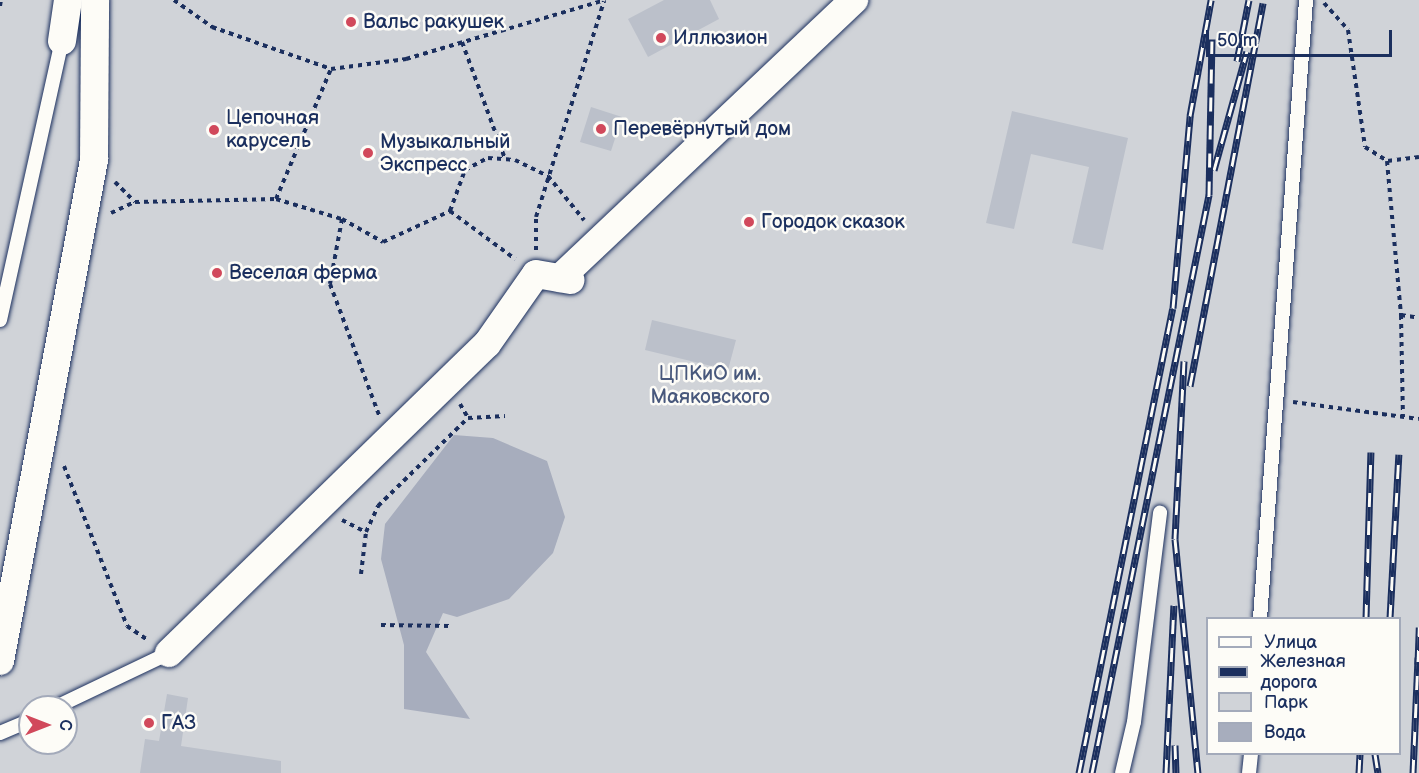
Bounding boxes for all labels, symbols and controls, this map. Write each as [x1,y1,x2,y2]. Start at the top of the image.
place label: Вальс ракушек [363,10,504,34]
marker: Вальс ракушек [344,15,358,29]
scale bar [1209,18,1395,56]
place label: Иллюзион [673,26,768,50]
text: 50 m [1217,30,1258,51]
marker: Иллюзион [654,31,668,45]
place label: Цепочная карусель [226,106,319,153]
place label: Перевёрнутый дом [613,117,791,141]
marker: Перевёрнутый дом [594,122,608,136]
marker: Цепочная карусель [207,123,221,137]
place label: Музыкальный Экспресс [380,130,510,177]
marker: Музыкальный Экспресс [361,146,375,160]
place label: Городок сказок [761,210,905,234]
marker: Городок сказок [742,215,756,229]
place label: Веселая ферма [229,261,378,285]
marker: Веселая ферма [210,266,224,280]
park label: ЦПКиО им. Маяковского [650,363,770,410]
legend [1206,617,1401,755]
text: Улица [1264,632,1317,653]
text: Железная дорога [1260,651,1346,693]
text: Парк [1264,692,1308,713]
north arrow [18,695,78,755]
place label: ГАЗ [161,711,196,735]
marker: ГАЗ [142,716,156,730]
text: С [55,719,74,731]
text: Вода [1264,722,1306,743]

